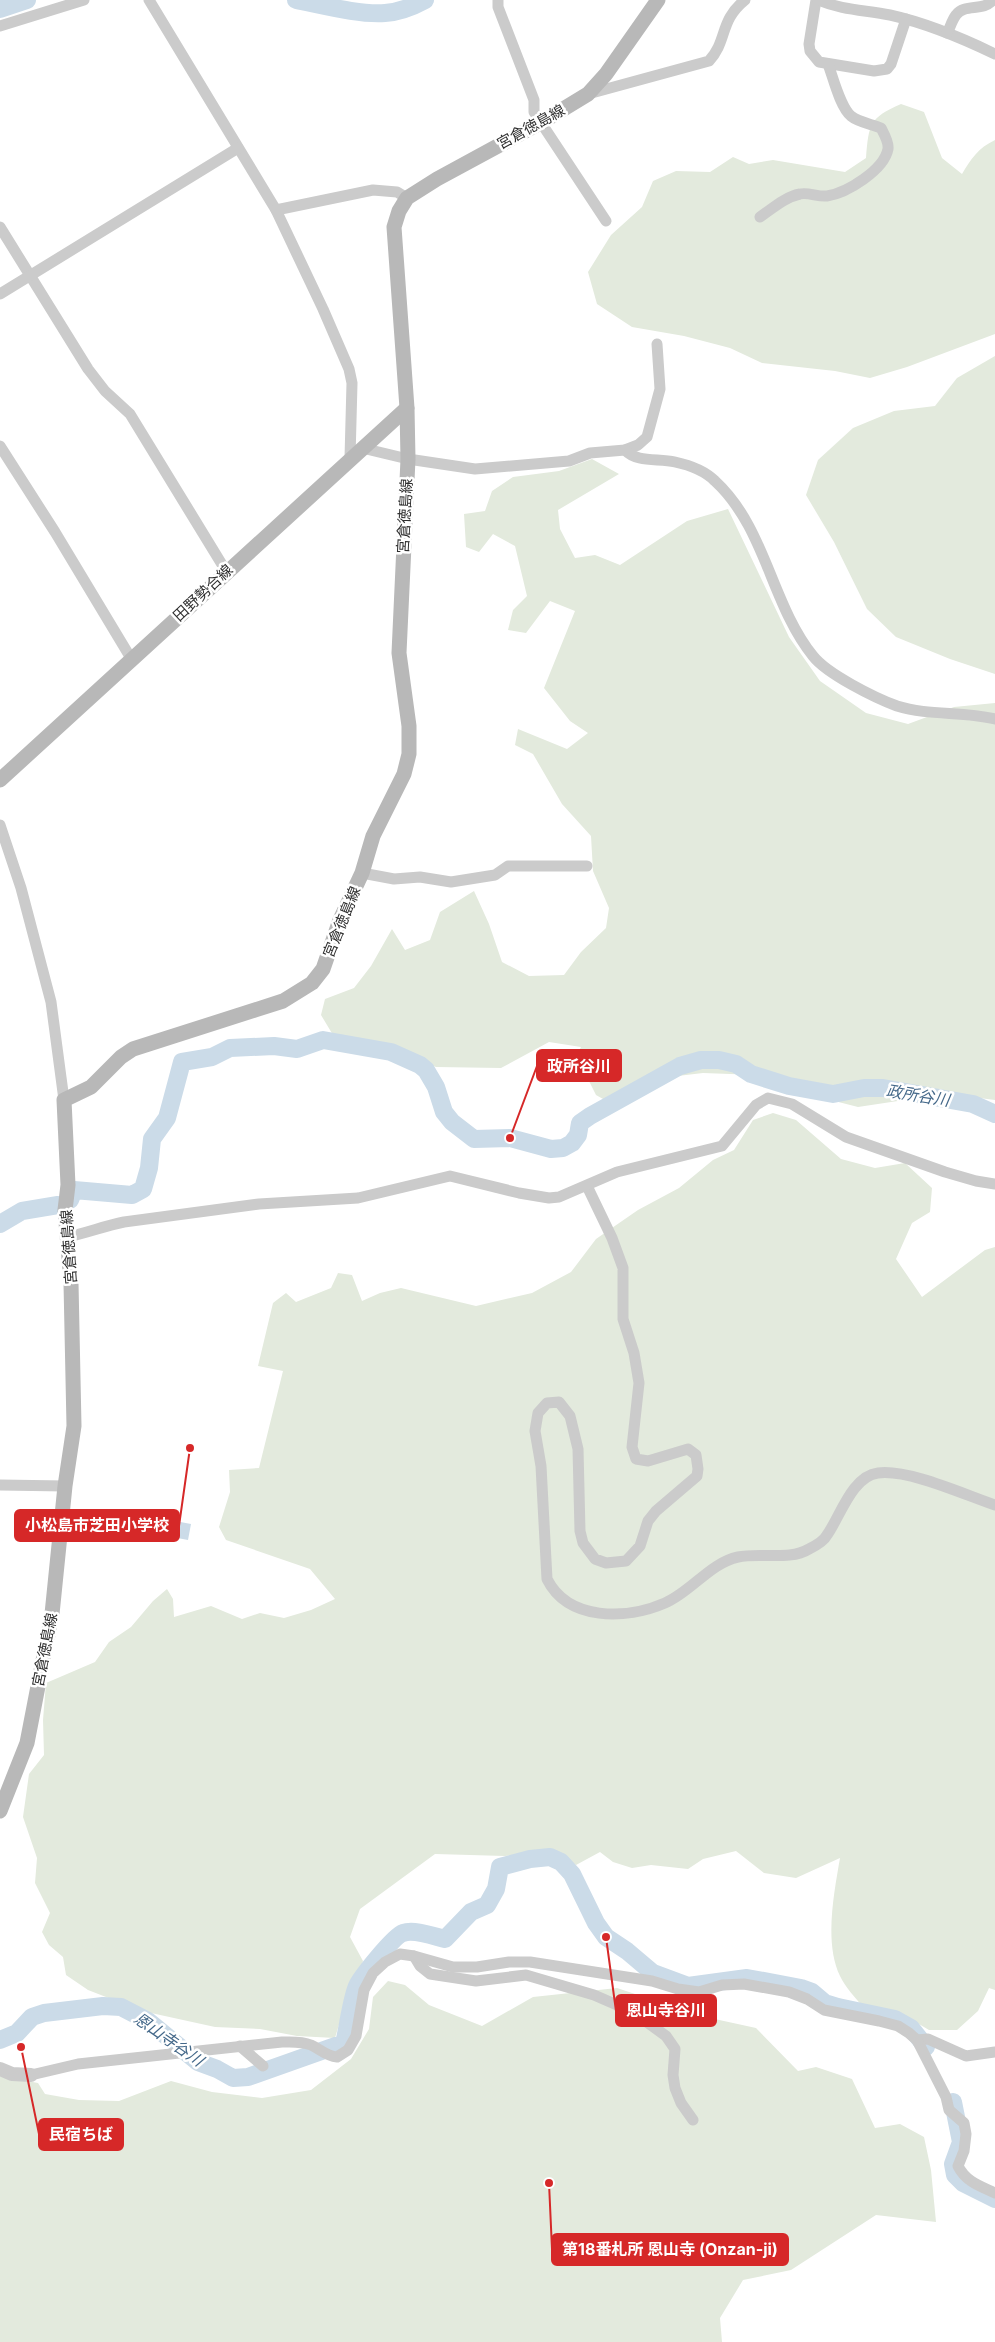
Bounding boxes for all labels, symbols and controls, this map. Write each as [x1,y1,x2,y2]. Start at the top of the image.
street label: 宮倉徳島線 [493,100,568,153]
street label: 宮倉徳島線 [393,478,416,554]
street label: 田野勢合線 [169,560,237,625]
street label: 宮倉徳島線 [319,883,364,960]
callout: 政所谷川 [537,1050,621,1081]
text: 政所谷川 [547,1056,611,1076]
water label: 政所谷川 [885,1080,953,1110]
street label: 宮倉徳島線 [56,1209,81,1285]
callout: 小松島市芝田小学校 [15,1510,179,1541]
text: 小松島市芝田小学校 [25,1515,169,1535]
street label: 宮倉徳島線 [28,1611,61,1689]
callout: 恩山寺谷川 [616,1995,716,2026]
text: 恩山寺谷川 [626,2000,706,2020]
water label: 恩山寺谷川 [130,2008,209,2071]
callout: 民宿ちば [39,2119,123,2150]
text: 民宿ちば [49,2124,113,2144]
callout: 第18番札所 恩山寺 (Onzan-ji) [552,2234,788,2265]
text: 第18番札所 恩山寺 (Onzan-ji) [562,2239,778,2259]

